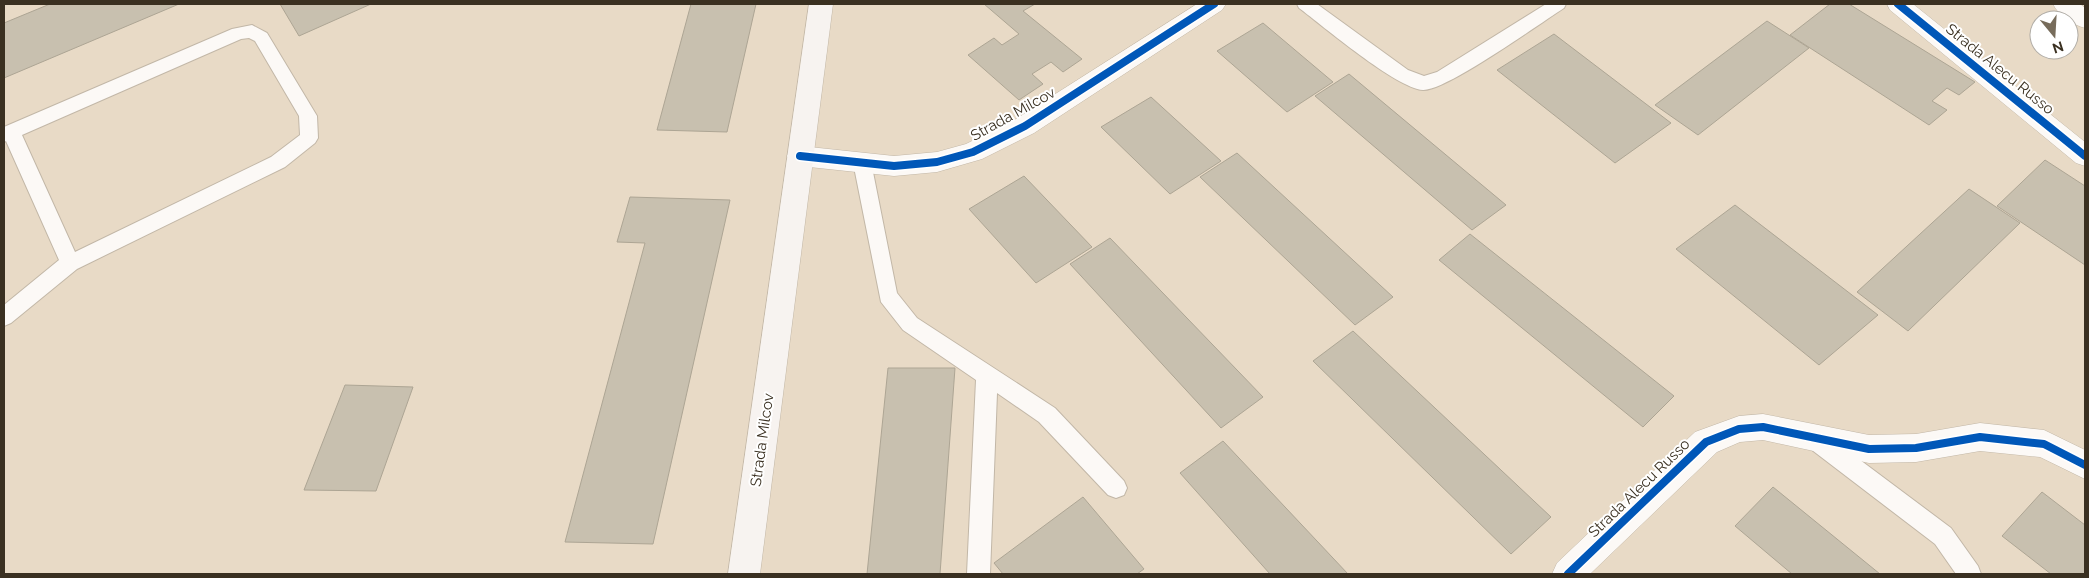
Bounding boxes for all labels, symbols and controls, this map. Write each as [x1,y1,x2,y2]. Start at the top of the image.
north arrow [2029,10,2079,60]
street label: Strada Alecu Russo [1942,20,2058,118]
text: N [2050,38,2066,57]
street label: Strada Milcov [968,83,1058,145]
street label: Strada Milcov [747,392,777,488]
street label: Strada Alecu Russo [1584,435,1694,541]

